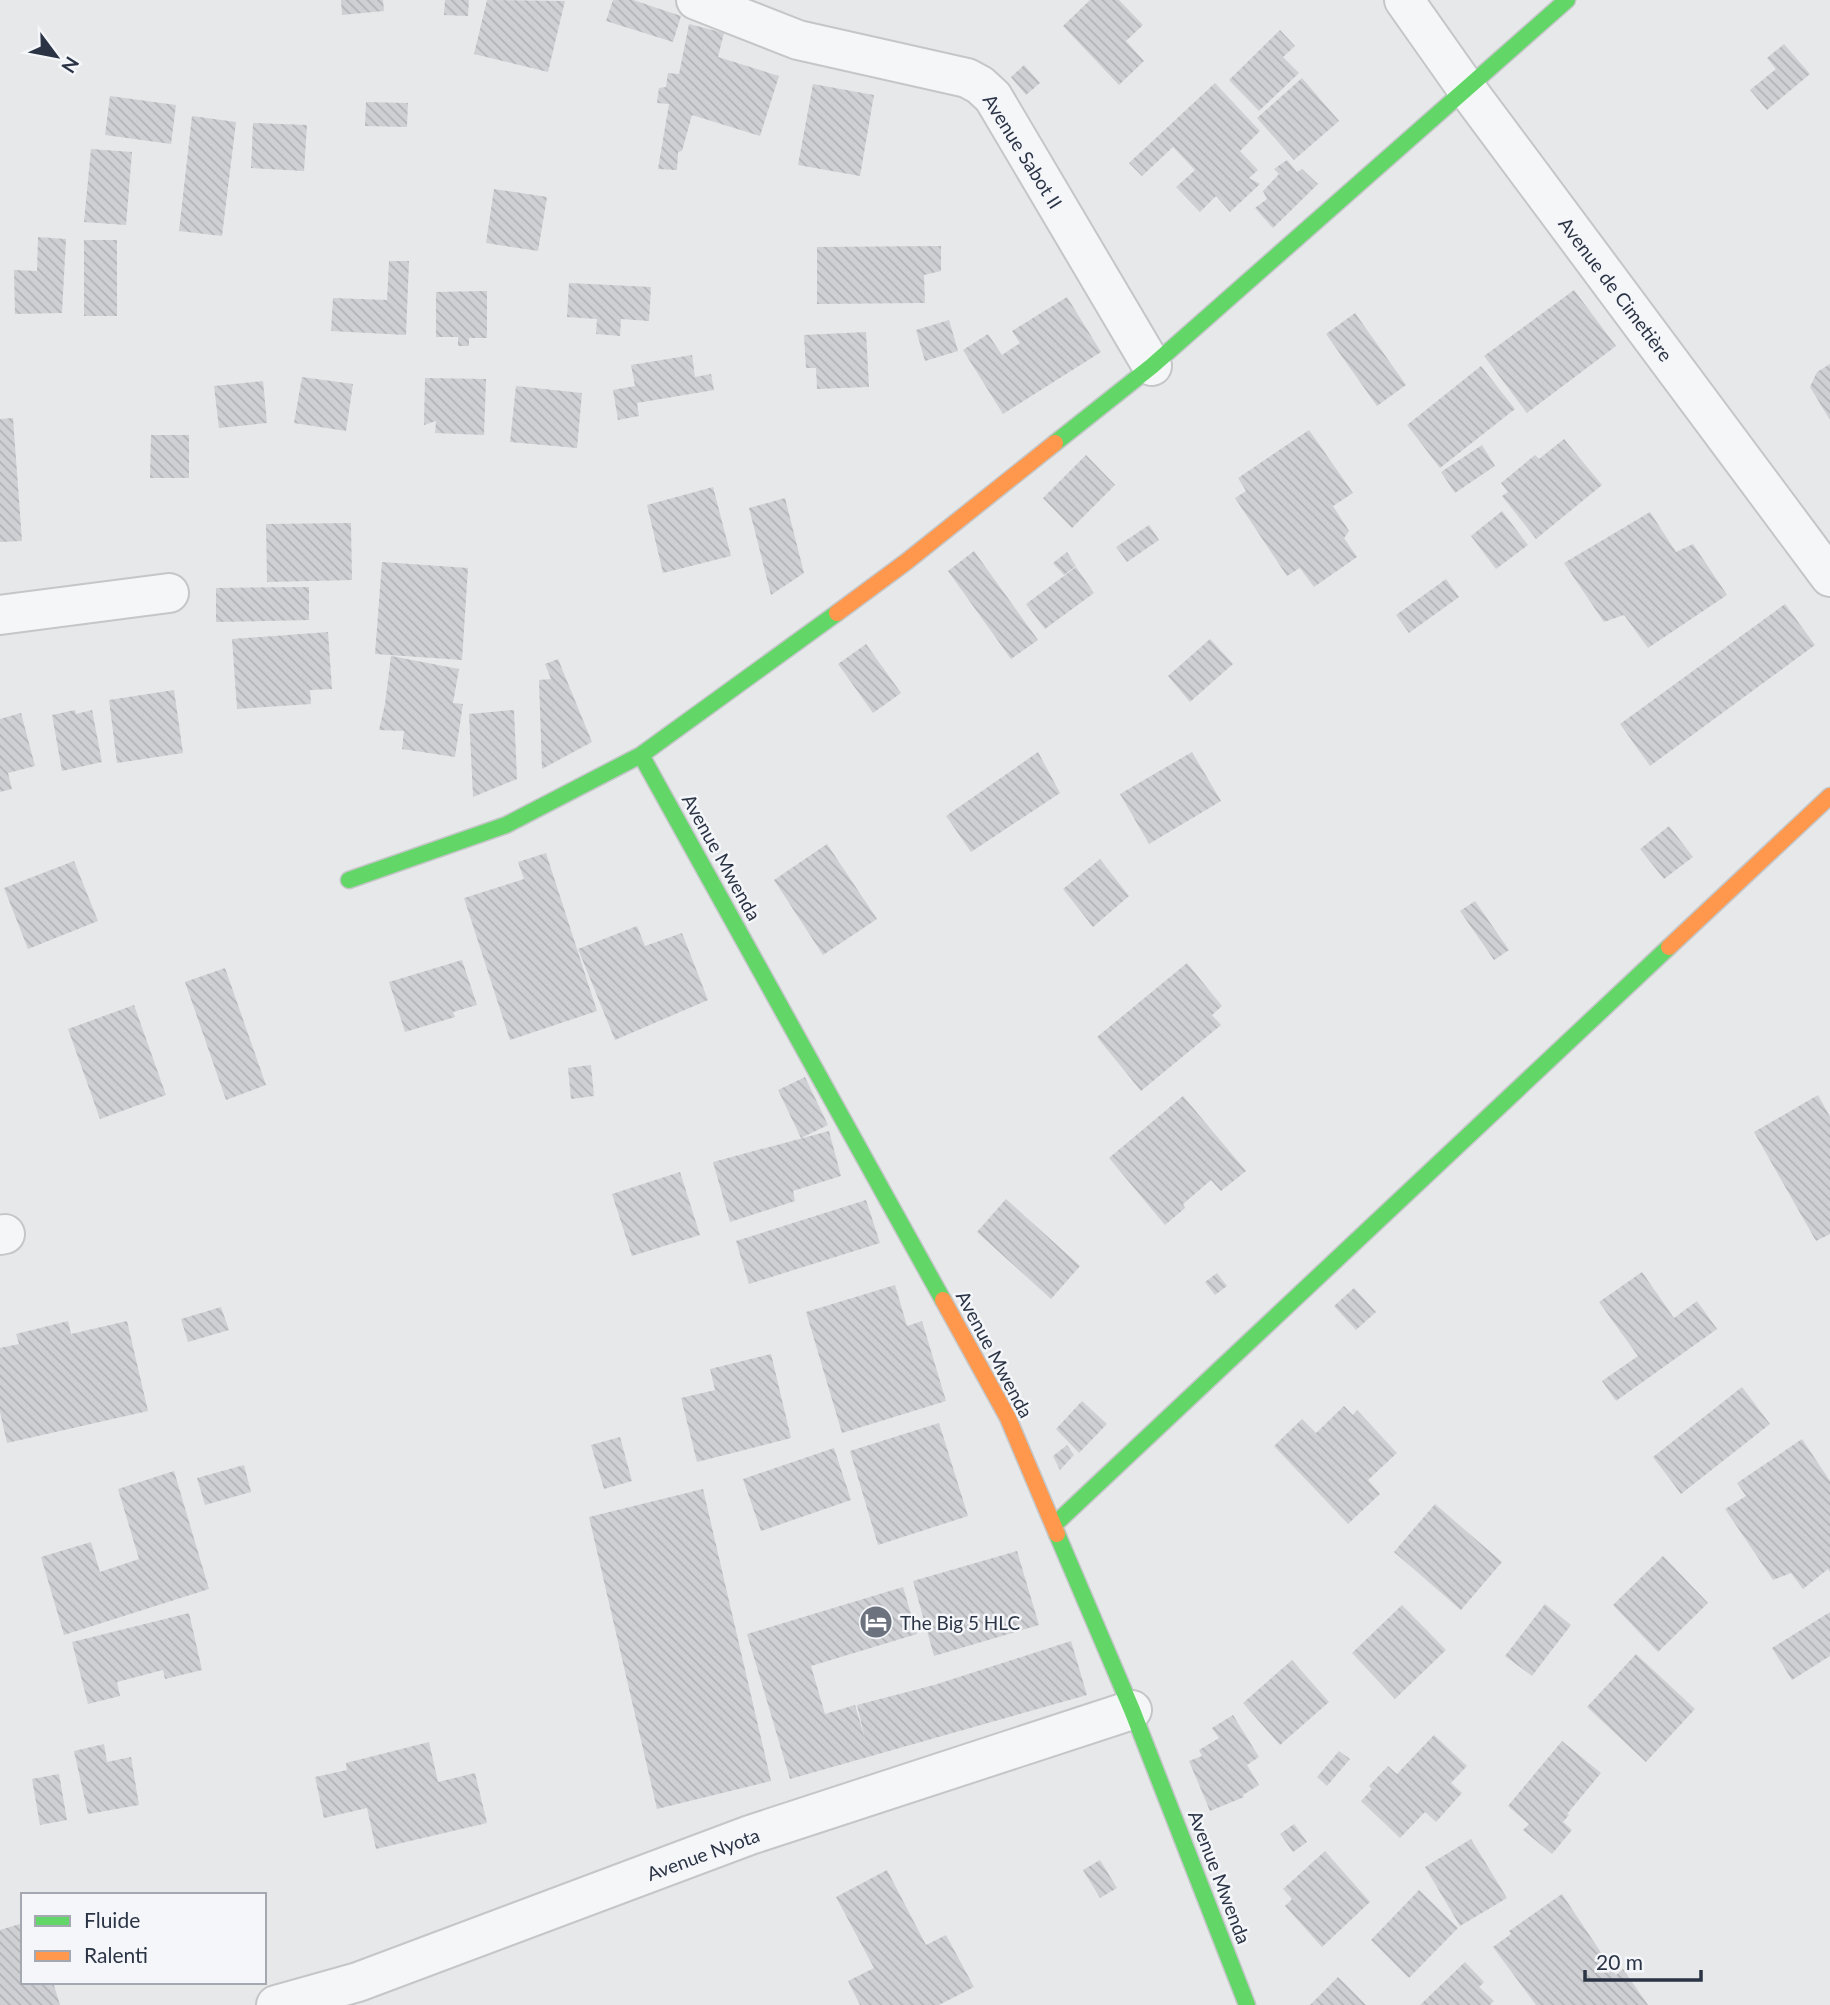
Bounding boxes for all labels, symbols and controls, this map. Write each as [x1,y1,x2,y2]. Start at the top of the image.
north arrow [21,21,91,91]
text: N [57,53,84,78]
street label: Avenue Sabot II [979,89,1067,213]
street label: Avenue de Cimetière [1554,212,1678,366]
street label: Avenue Mwenda [678,790,766,924]
street label: Avenue Mwenda [952,1286,1038,1422]
hotel icon: The Big 5 HLC [857,1603,895,1641]
place label: The Big 5 HLC [900,1611,1020,1634]
street label: Avenue Mwenda [1184,1807,1256,1947]
street label: Avenue Nyota [643,1823,763,1885]
legend [21,1893,266,1984]
text: Fluide [84,1907,140,1932]
scale bar [1585,1938,1700,1982]
text: Ralenti [84,1942,148,1967]
text: 20 m [1596,1949,1643,1974]

